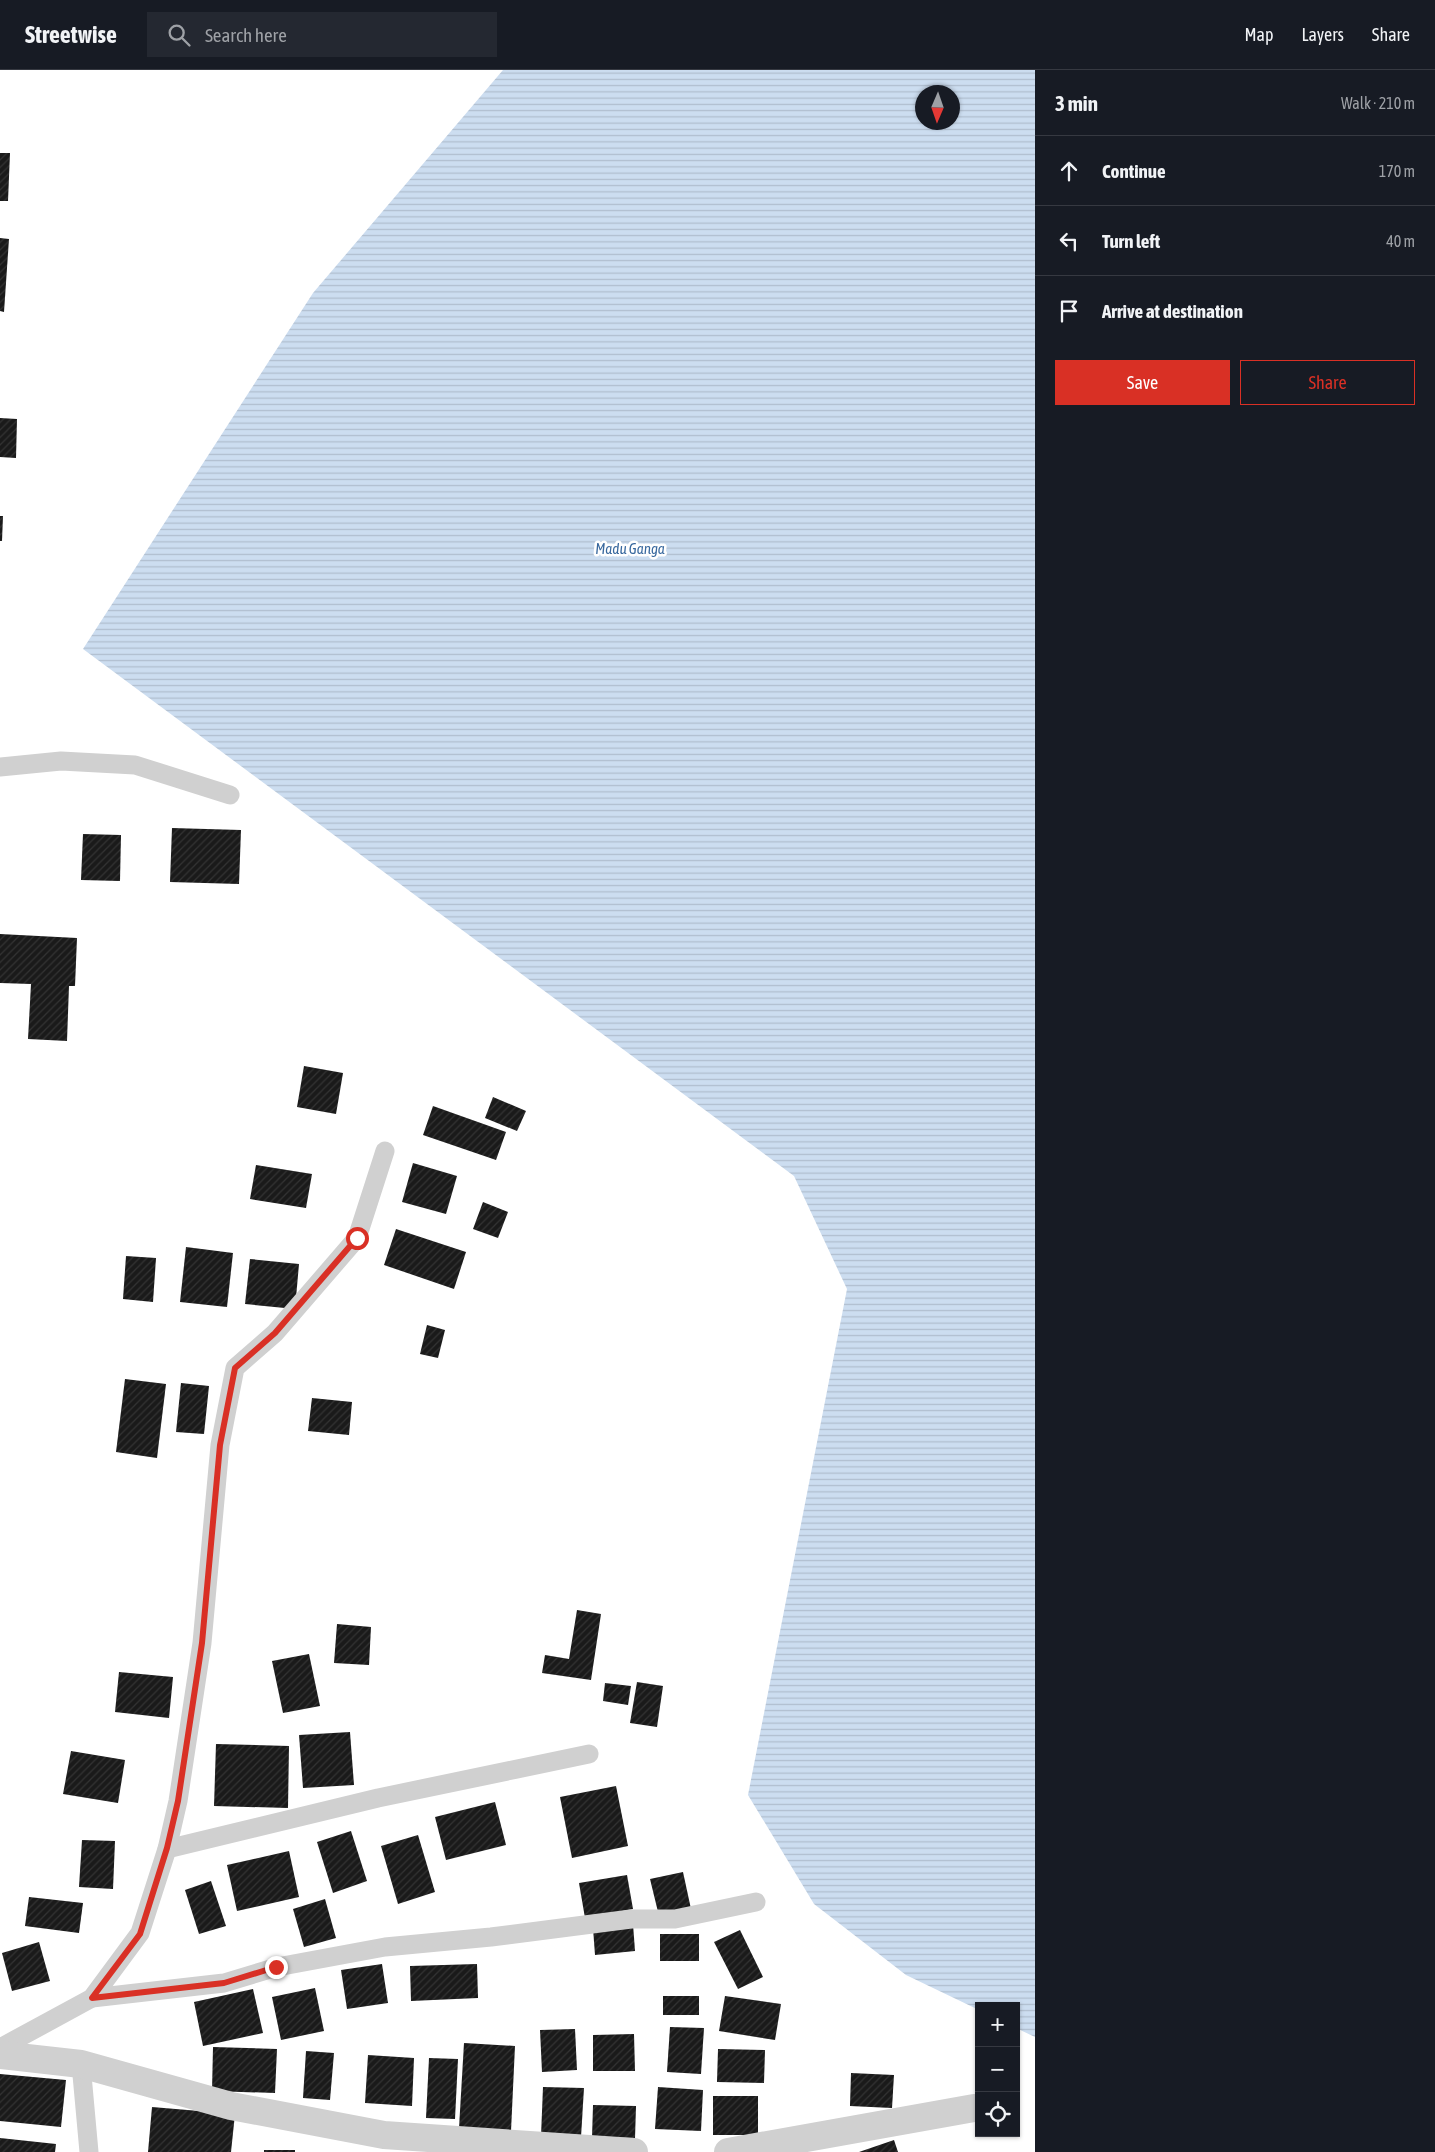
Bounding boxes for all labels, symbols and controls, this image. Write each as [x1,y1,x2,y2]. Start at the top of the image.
search box [147,12,497,57]
text: Streetwise [25,21,117,48]
icon: search [165,21,193,49]
text: Search here [205,24,287,46]
text: Map [1244,24,1273,45]
text: Layers [1301,24,1344,45]
text: Share [1372,24,1410,45]
north arrow [915,85,960,130]
text: 3 min [1055,91,1098,115]
text: Walk · 210 m [1341,94,1415,112]
icon: ahead [1055,157,1083,185]
text: Continue [1102,160,1166,182]
text: 170 m [1379,162,1415,180]
icon: left [1055,227,1083,255]
text: Turn left [1102,230,1160,252]
text: 40 m [1386,232,1415,250]
icon: arrive [1055,297,1083,325]
text: Arrive at destination [1102,300,1243,322]
button: Save [1055,360,1230,405]
button: Share [1240,360,1415,405]
water label: Madu Ganga [595,540,665,557]
route start [346,1227,369,1250]
route end [265,1956,288,1979]
map controls [975,2002,1020,2137]
button: + [975,2002,1020,2047]
button: − [975,2047,1020,2092]
button: locate [975,2092,1020,2137]

